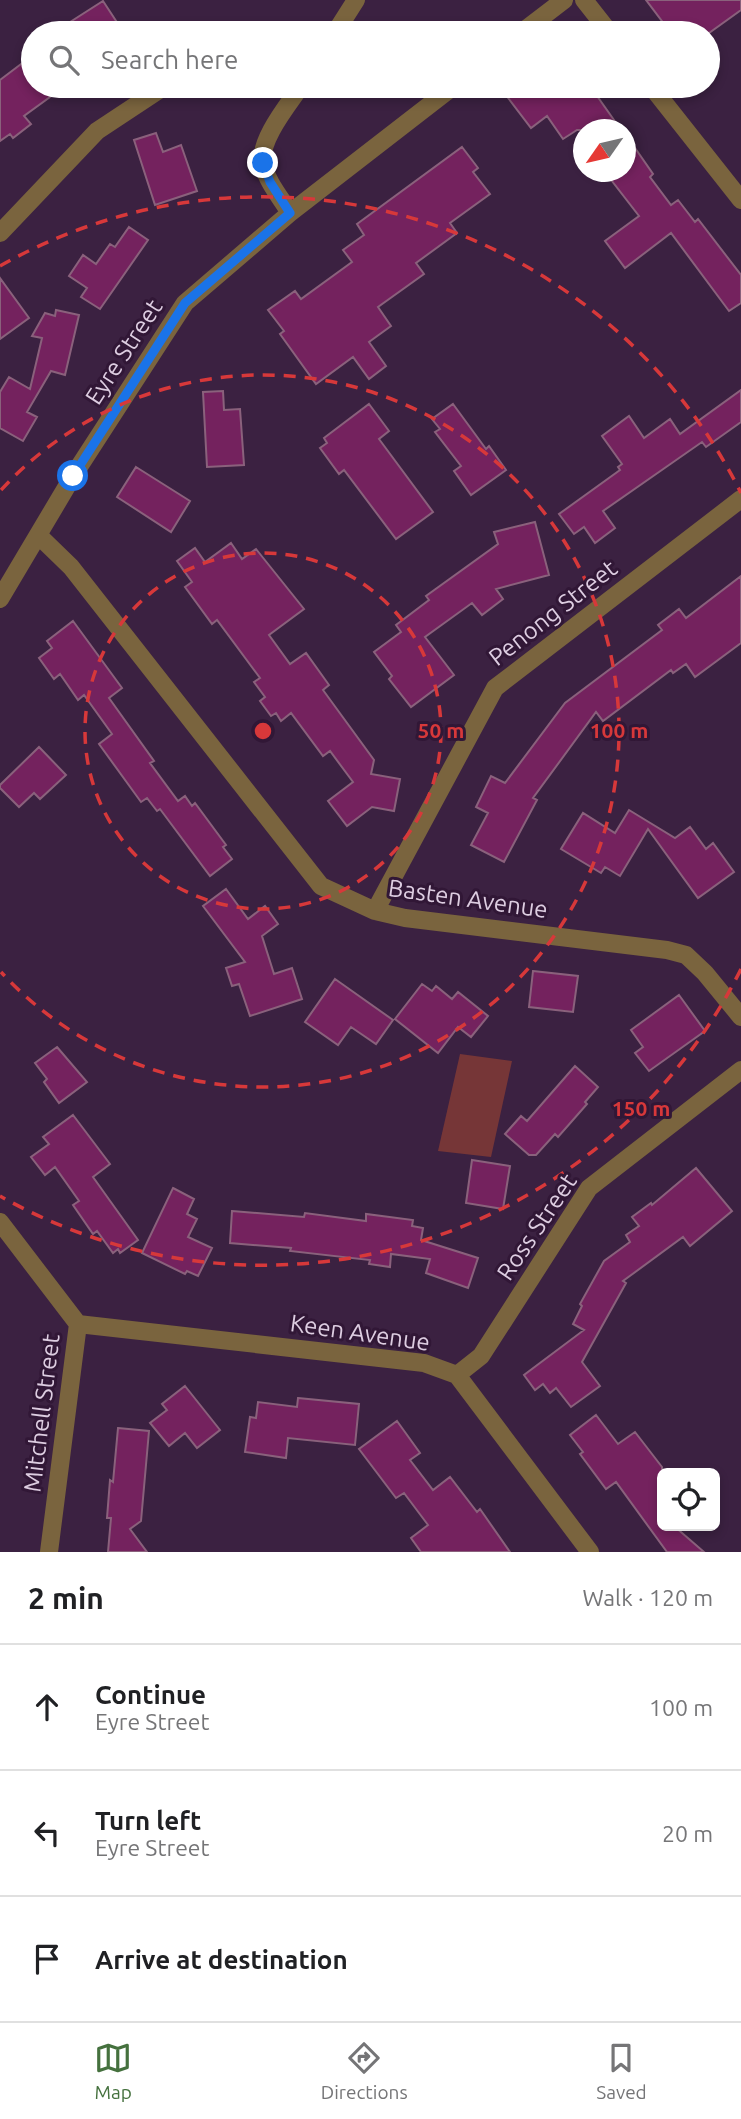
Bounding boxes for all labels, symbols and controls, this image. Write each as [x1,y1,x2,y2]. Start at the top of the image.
search box [21,21,720,98]
icon: search [45,41,83,79]
text: Search here [101,45,238,74]
north arrow [573,119,636,182]
route end [247,147,278,178]
street label: Eyre Street [80,294,168,409]
route start [57,460,88,491]
street label: Penong Street [483,554,622,671]
text: 50 m [418,718,464,742]
text: 100 m [590,718,648,742]
centre of rings [251,719,275,743]
street label: Basten Avenue [387,874,550,923]
text: 150 m [612,1096,670,1120]
street label: Ross Street [491,1168,582,1285]
street label: Keen Avenue [288,1309,432,1356]
street label: Mitchell Street [18,1332,65,1494]
map controls [657,1468,720,1531]
button: locate [657,1468,720,1531]
text: 2 min [28,1581,104,1615]
text: Walk · 120 m [582,1585,713,1610]
text: Continue [95,1680,206,1709]
icon: ahead [28,1688,66,1726]
text: 100 m [649,1695,713,1720]
text: Eyre Street [95,1709,210,1734]
text: Turn left [95,1806,201,1835]
icon: left [28,1814,66,1852]
text: 20 m [662,1821,713,1846]
text: Eyre Street [95,1835,210,1860]
icon: arrive [28,1940,66,1978]
text: Arrive at destination [95,1945,348,1974]
tab: Map [94,2039,132,2103]
tab: Directions [321,2039,408,2103]
tab: Saved [596,2039,647,2103]

